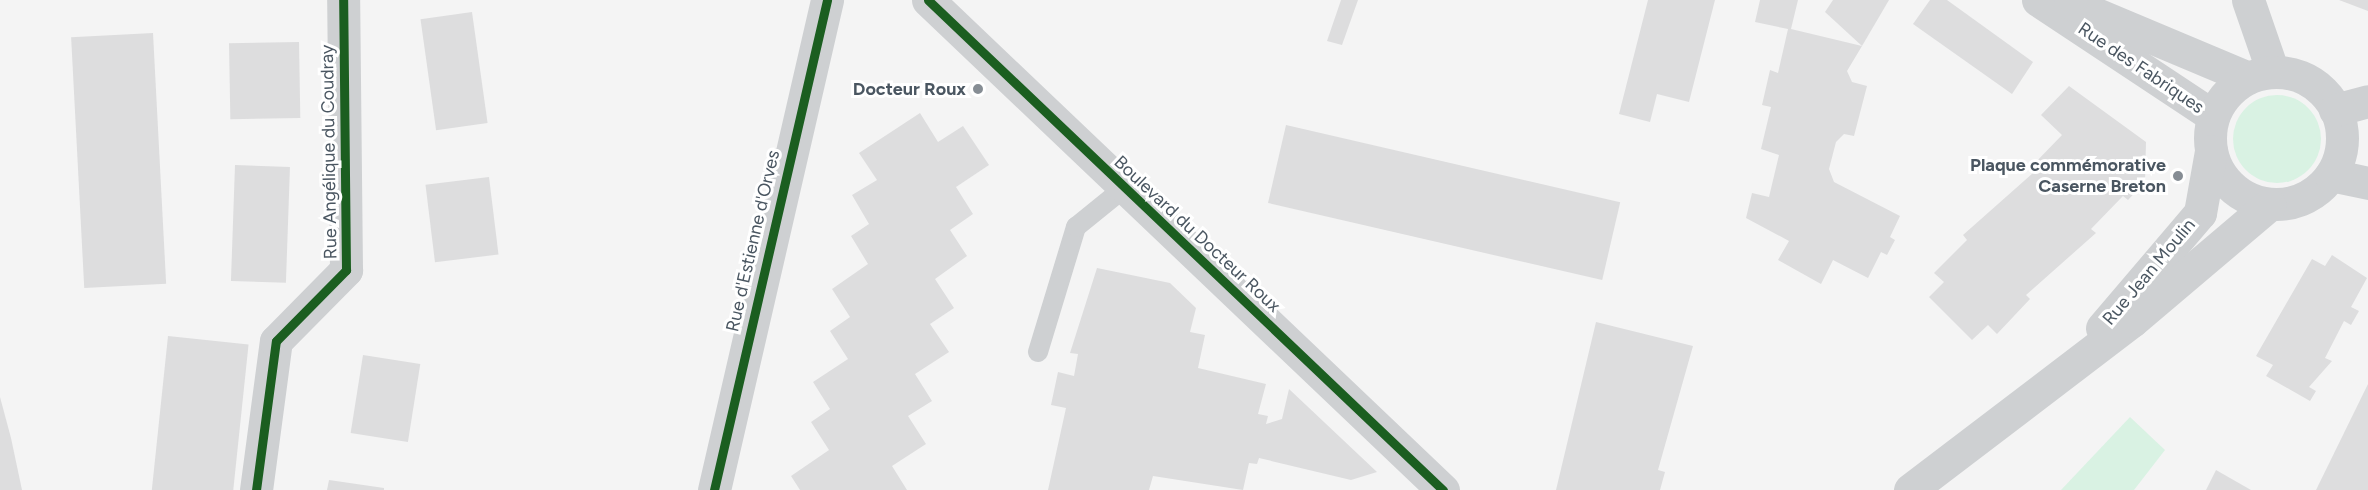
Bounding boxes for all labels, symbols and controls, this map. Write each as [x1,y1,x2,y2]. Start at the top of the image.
street label: Rue des Fabriques [2074,18,2208,118]
street label: Rue Angélique du Coudray [316,44,342,260]
place label: Docteur Roux [853,78,966,100]
marker: Docteur Roux [971,82,985,96]
street label: Rue d'Estienne d'Orves [722,148,784,334]
street label: Boulevard du Docteur Roux [1109,151,1285,317]
place label: Plaque commémorative Caserne Breton [1970,155,2166,198]
marker: Plaque commémorative Caserne Breton [2171,169,2185,183]
street label: Rue Jean Moulin [2098,214,2200,330]

